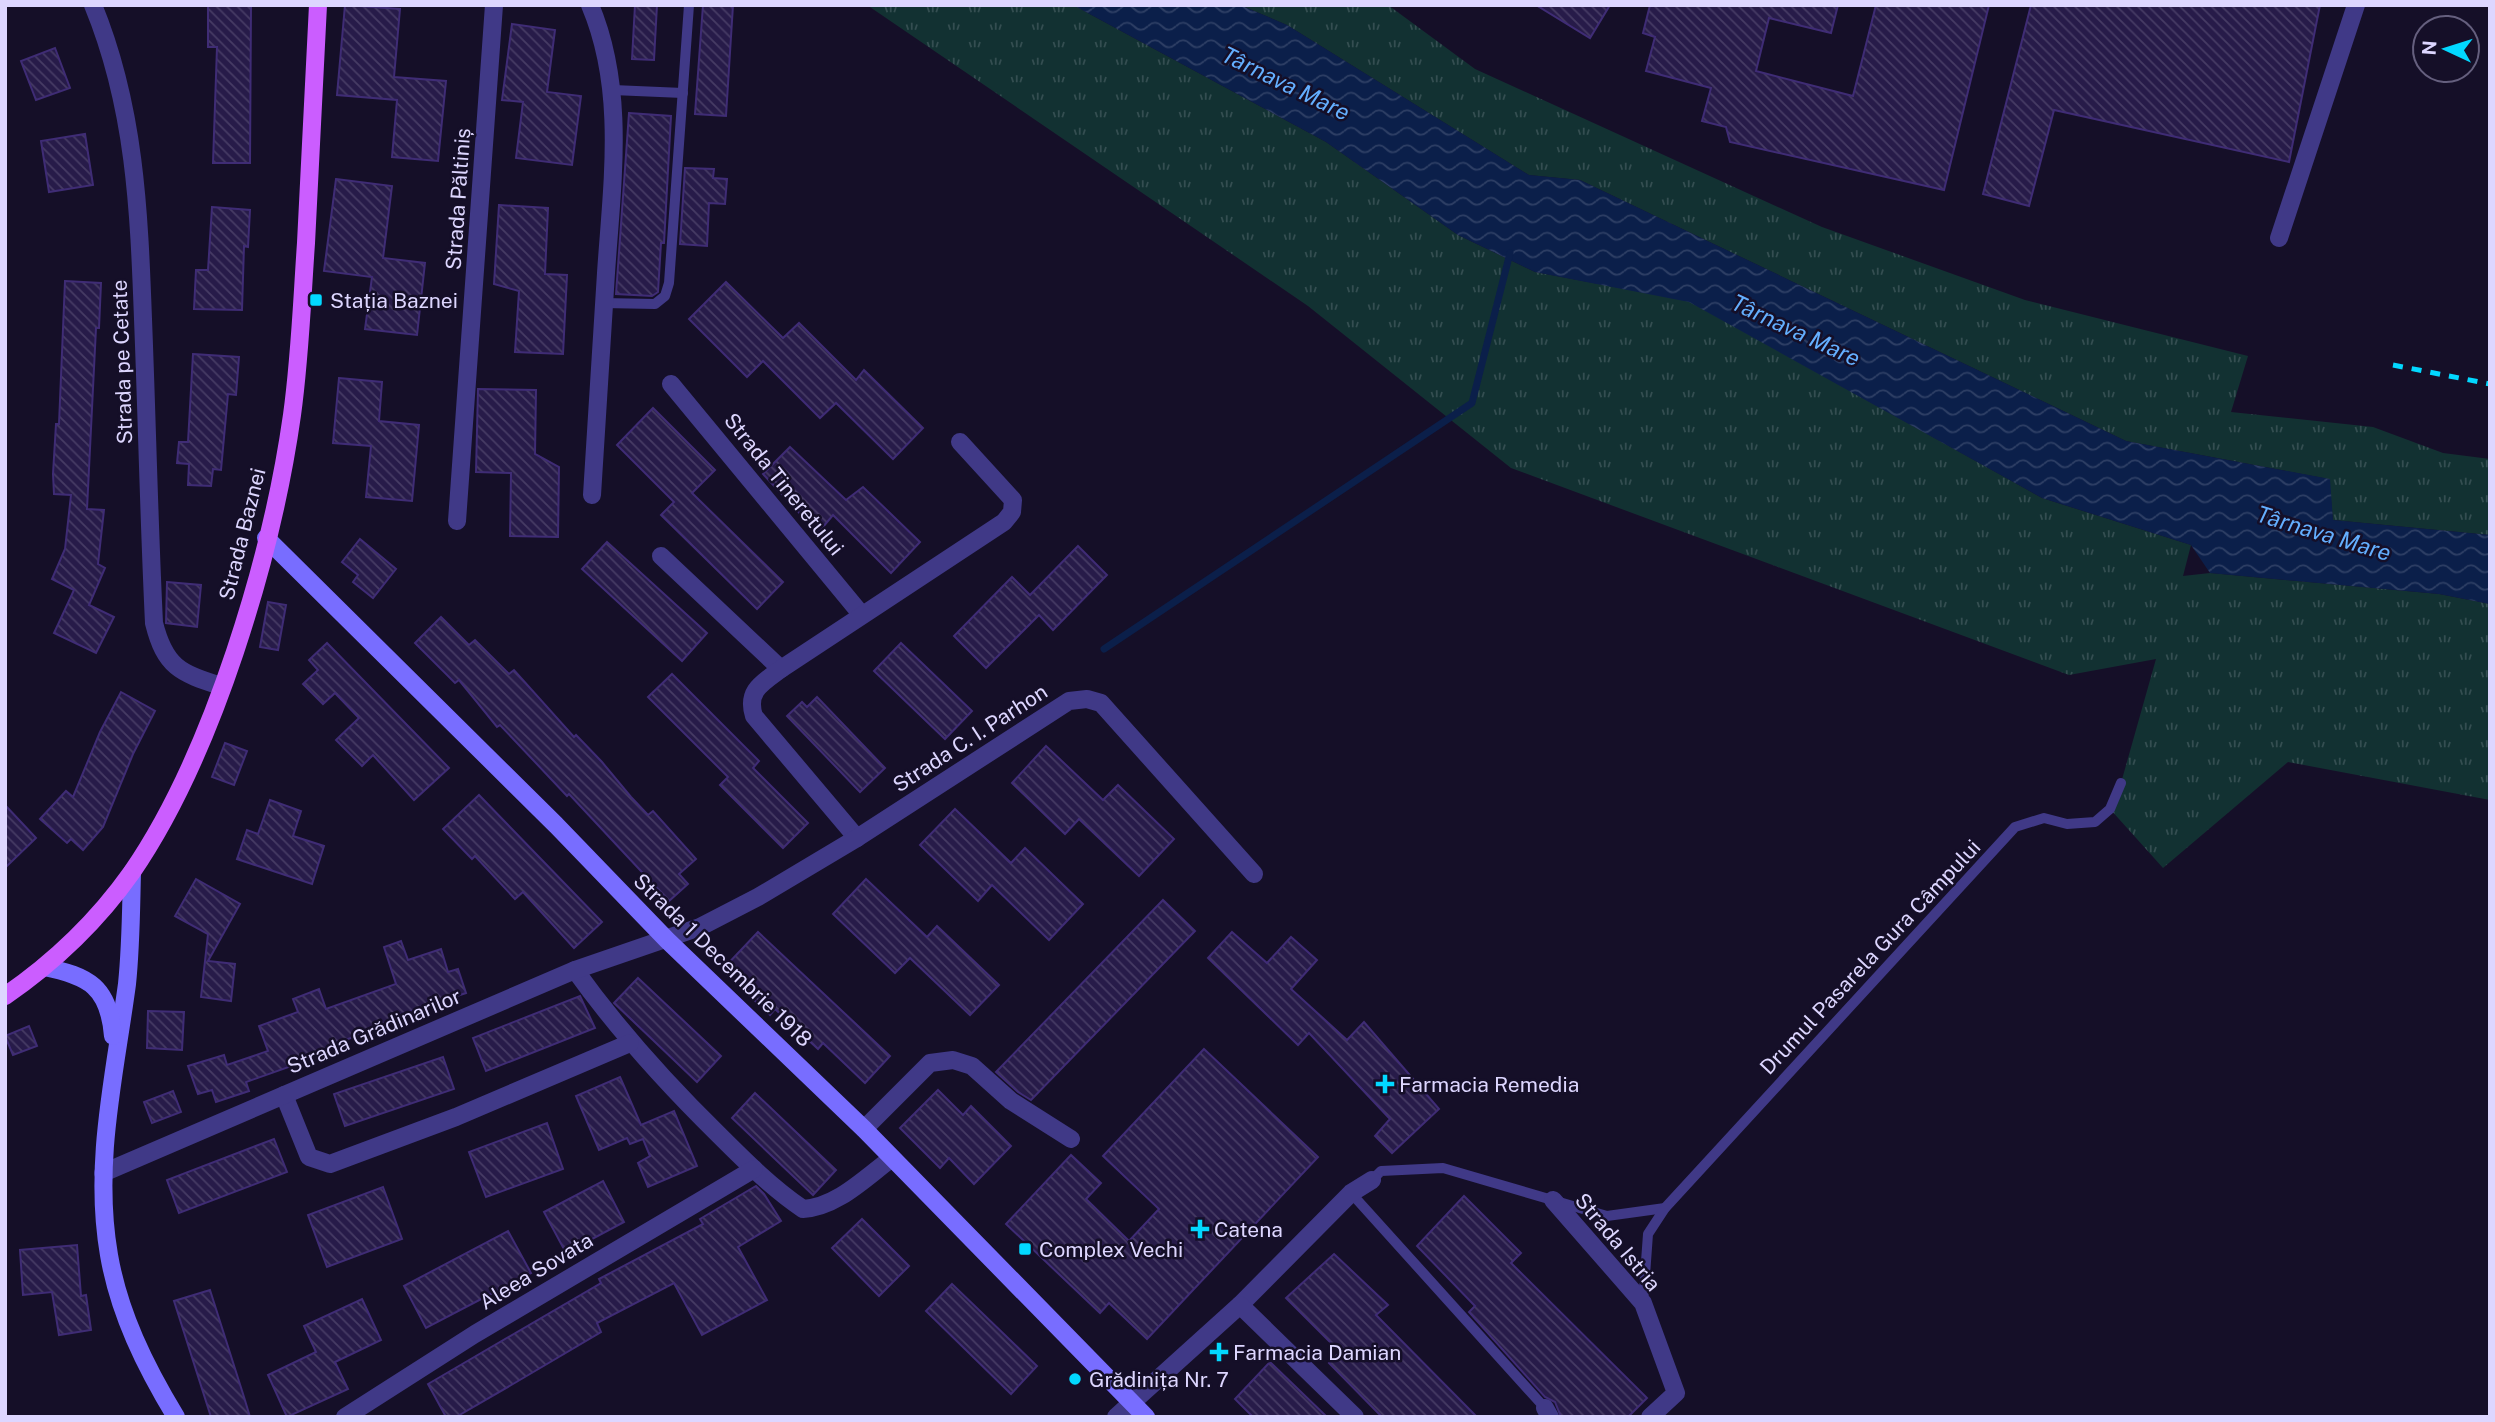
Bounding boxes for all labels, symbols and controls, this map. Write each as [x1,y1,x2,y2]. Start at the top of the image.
north arrow [2411,14,2481,84]
water label: Târnava Mare [1218,40,1354,126]
text: N [2418,40,2441,56]
street label: Strada Păltiniș [441,127,475,271]
street label: Strada pe Cetate [107,279,137,445]
place label: Stația Baznei [330,288,458,313]
water label: Târnava Mare [1727,288,1865,372]
marker: Stația Baznei [308,292,324,308]
street label: Strada Tineretului [719,408,849,560]
street label: Strada Baznei [213,465,271,603]
water label: Târnava Mare [2254,500,2394,566]
street label: Strada C. I. Parhon [888,679,1052,797]
street label: Drumul Pasarela Gura Câmpului [1755,835,1985,1079]
street label: Strada 1 Decembrie 1918 [628,868,818,1052]
street label: Strada Grădinarilor [283,983,465,1079]
place label: Farmacia Remedia [1399,1072,1579,1097]
marker: Farmacia Remedia [1377,1076,1393,1092]
street label: Strada Istria [1570,1188,1666,1296]
place label: Catena [1214,1217,1283,1242]
marker: Catena [1192,1221,1208,1237]
street label: Aleea Sovata [475,1227,597,1315]
place label: Complex Vechi [1039,1237,1183,1262]
marker: Complex Vechi [1017,1241,1033,1257]
place label: Farmacia Damian [1233,1340,1401,1365]
marker: Farmacia Damian [1211,1344,1227,1360]
place label: Grădinița Nr. 7 [1089,1367,1229,1392]
marker: Grădinița Nr. 7 [1067,1371,1083,1387]

